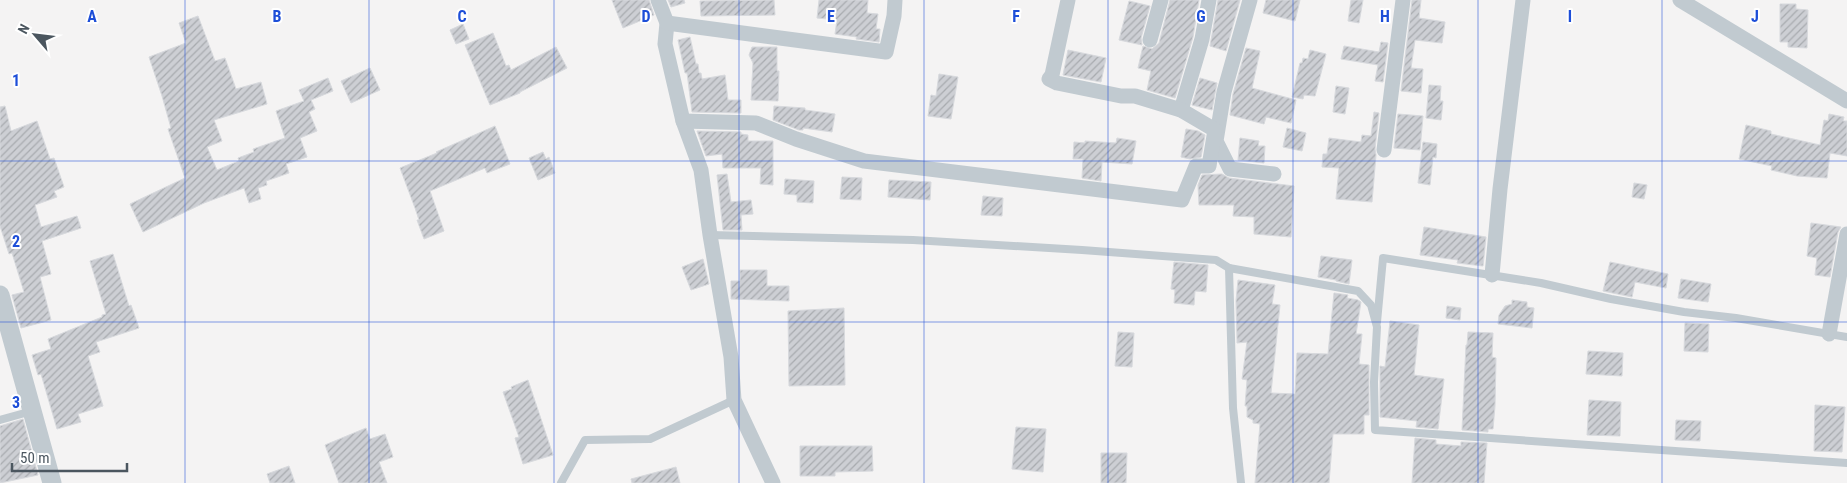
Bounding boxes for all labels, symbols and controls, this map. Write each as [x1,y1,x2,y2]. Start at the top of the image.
text: A [87,7,97,26]
text: B [273,7,282,26]
text: C [457,7,467,26]
text: D [641,7,651,26]
text: E [827,7,835,26]
text: F [1012,7,1020,26]
text: G [1196,7,1206,26]
text: H [1380,7,1390,26]
text: I [1568,7,1572,26]
text: J [1751,7,1759,26]
north arrow [10,10,60,60]
text: N [14,21,33,36]
text: 1 [12,71,20,90]
text: 2 [12,232,20,251]
text: 3 [12,393,20,412]
scale bar [12,440,128,472]
text: 50 m [20,449,50,467]

